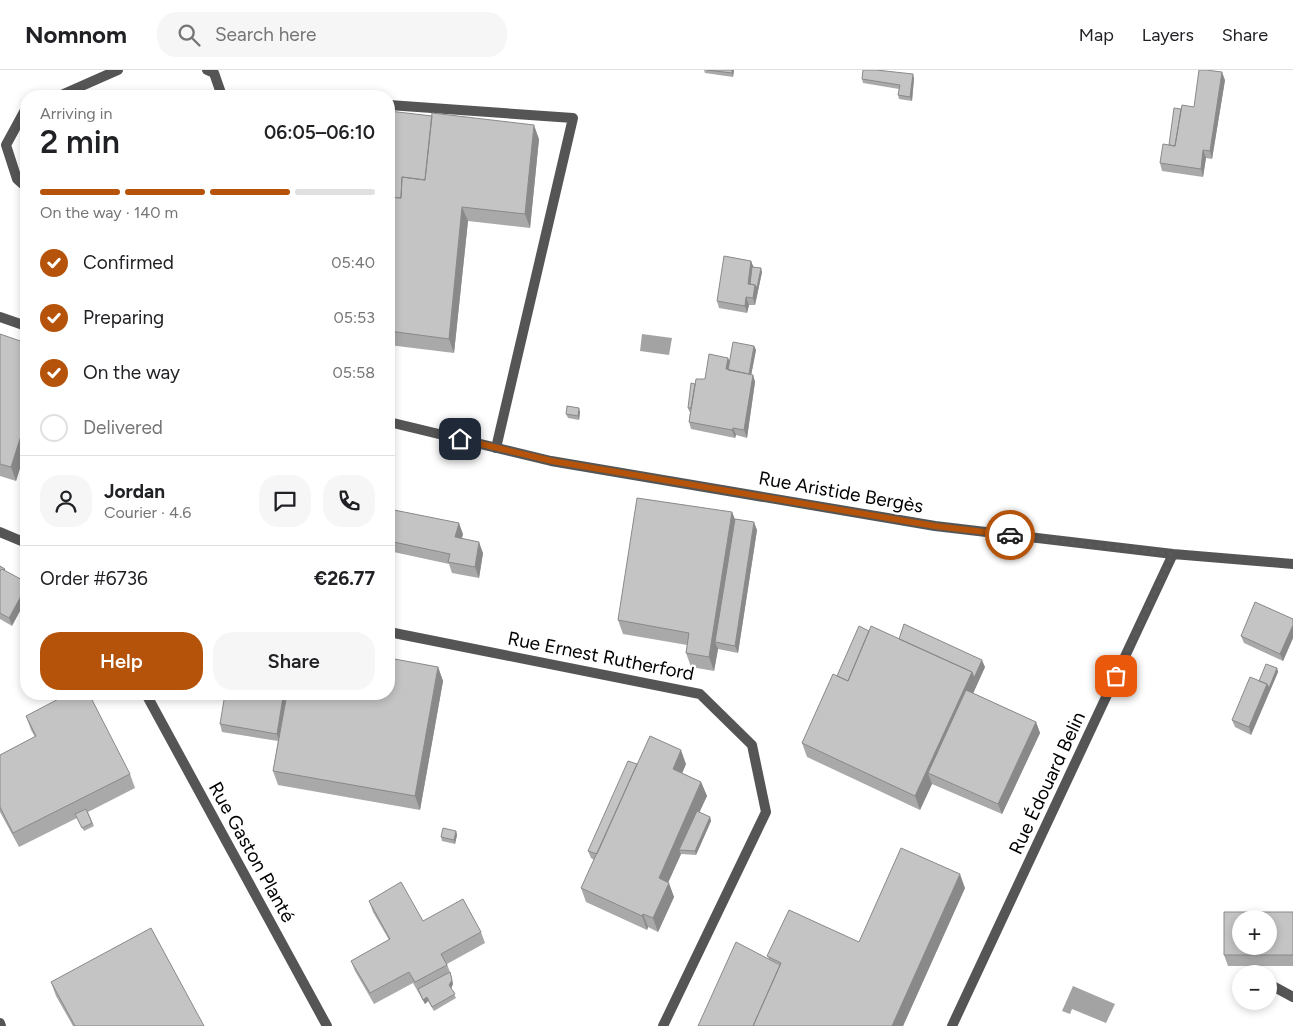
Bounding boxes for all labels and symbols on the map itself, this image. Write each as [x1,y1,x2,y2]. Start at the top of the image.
pin [439,418,481,460]
street label: Rue Aristide Bergès [757,466,925,518]
courier [985,510,1035,560]
street label: Rue Ernest Rutherford [506,627,696,685]
pin [1095,655,1137,697]
street label: Rue Édouard Belin [1004,708,1090,858]
street label: Rue Gaston Planté [204,778,300,926]

